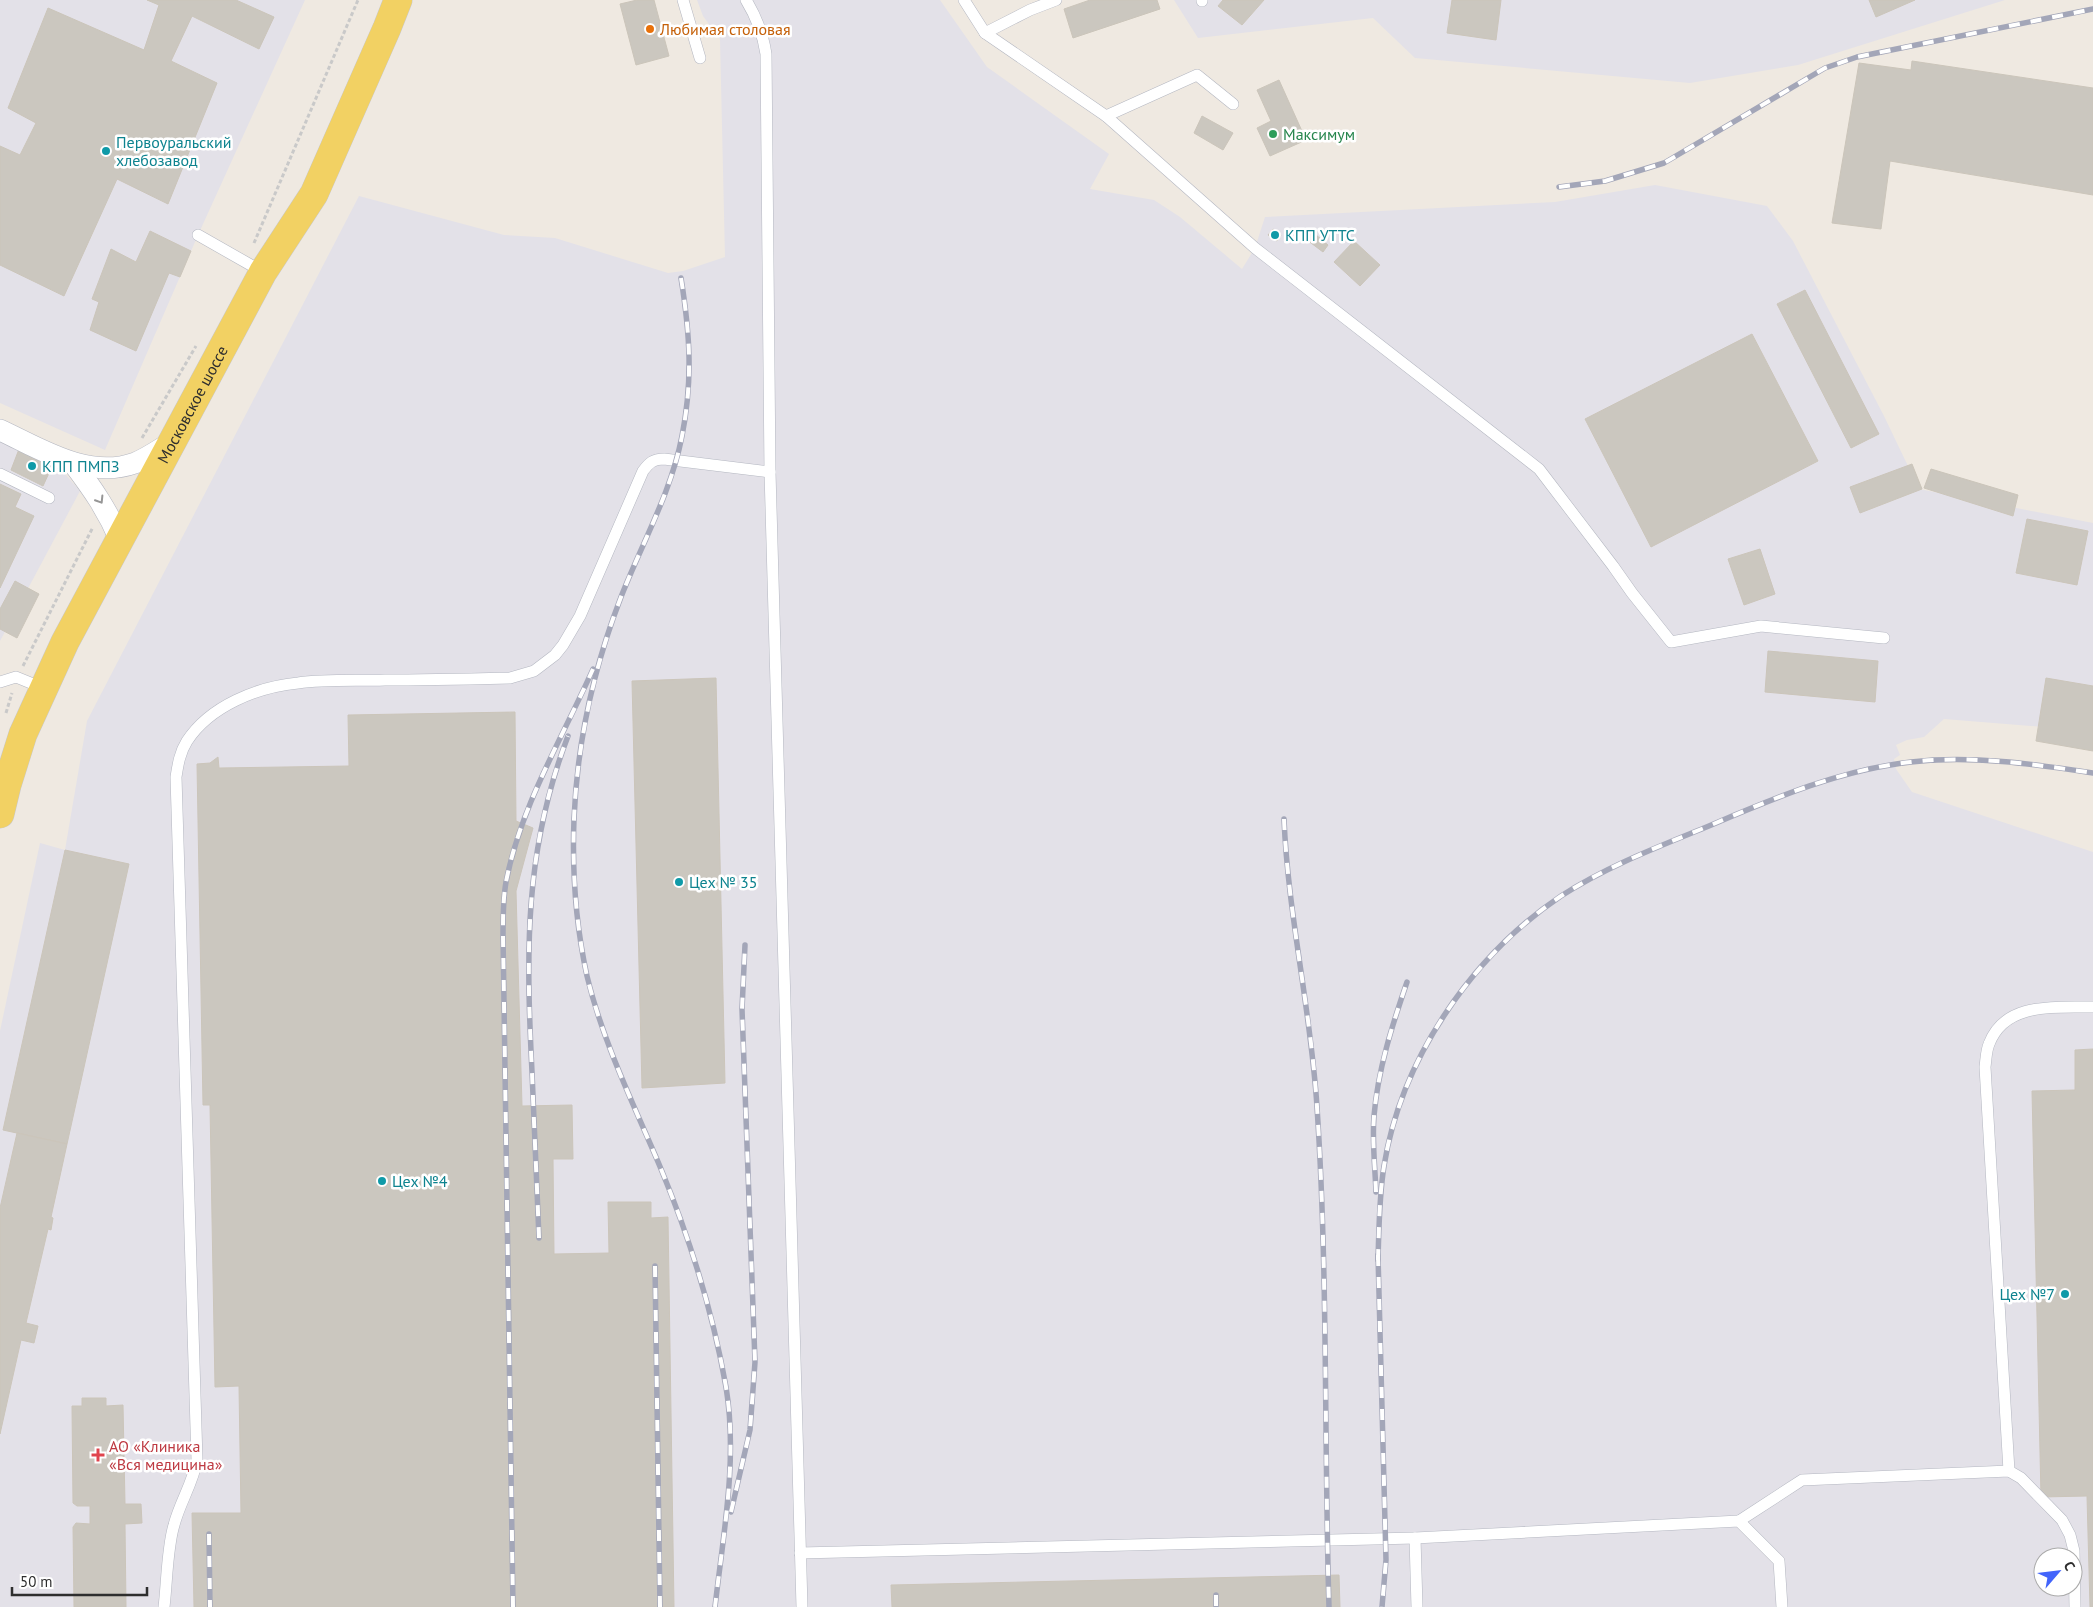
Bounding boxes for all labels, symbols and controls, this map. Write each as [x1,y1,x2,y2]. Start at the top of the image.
place label: Любимая столовая [659,19,791,39]
marker: Любимая столовая [644,23,656,35]
place label: Максимум [1283,124,1355,144]
marker: Максимум [1267,128,1279,140]
place label: Первоуральский хлебозавод [116,132,231,170]
marker: Первоуральский хлебозавод [100,145,112,157]
place label: КПП УТТС [1285,225,1355,245]
marker: КПП УТТС [1269,229,1281,241]
street label: Московское шоссе [153,342,232,467]
place label: КПП ПМПЗ [42,456,120,476]
marker: КПП ПМПЗ [26,460,38,472]
one-way arrow [93,494,103,503]
place label: Цех № 35 [689,872,758,892]
marker: Цех № 35 [673,876,685,888]
place label: Цех №4 [392,1171,448,1191]
marker: Цех №4 [376,1175,388,1187]
place label: Цех №7 [1999,1284,2055,1304]
marker: Цех №7 [2059,1288,2071,1300]
place label: АО «Клиника «Вся медицина» [109,1436,223,1474]
marker: АО «Клиника «Вся медицина» [91,1448,105,1462]
north arrow [2033,1547,2083,1597]
text: С [2060,1558,2079,1574]
scale bar [12,1564,148,1596]
text: 50 m [20,1572,53,1591]

